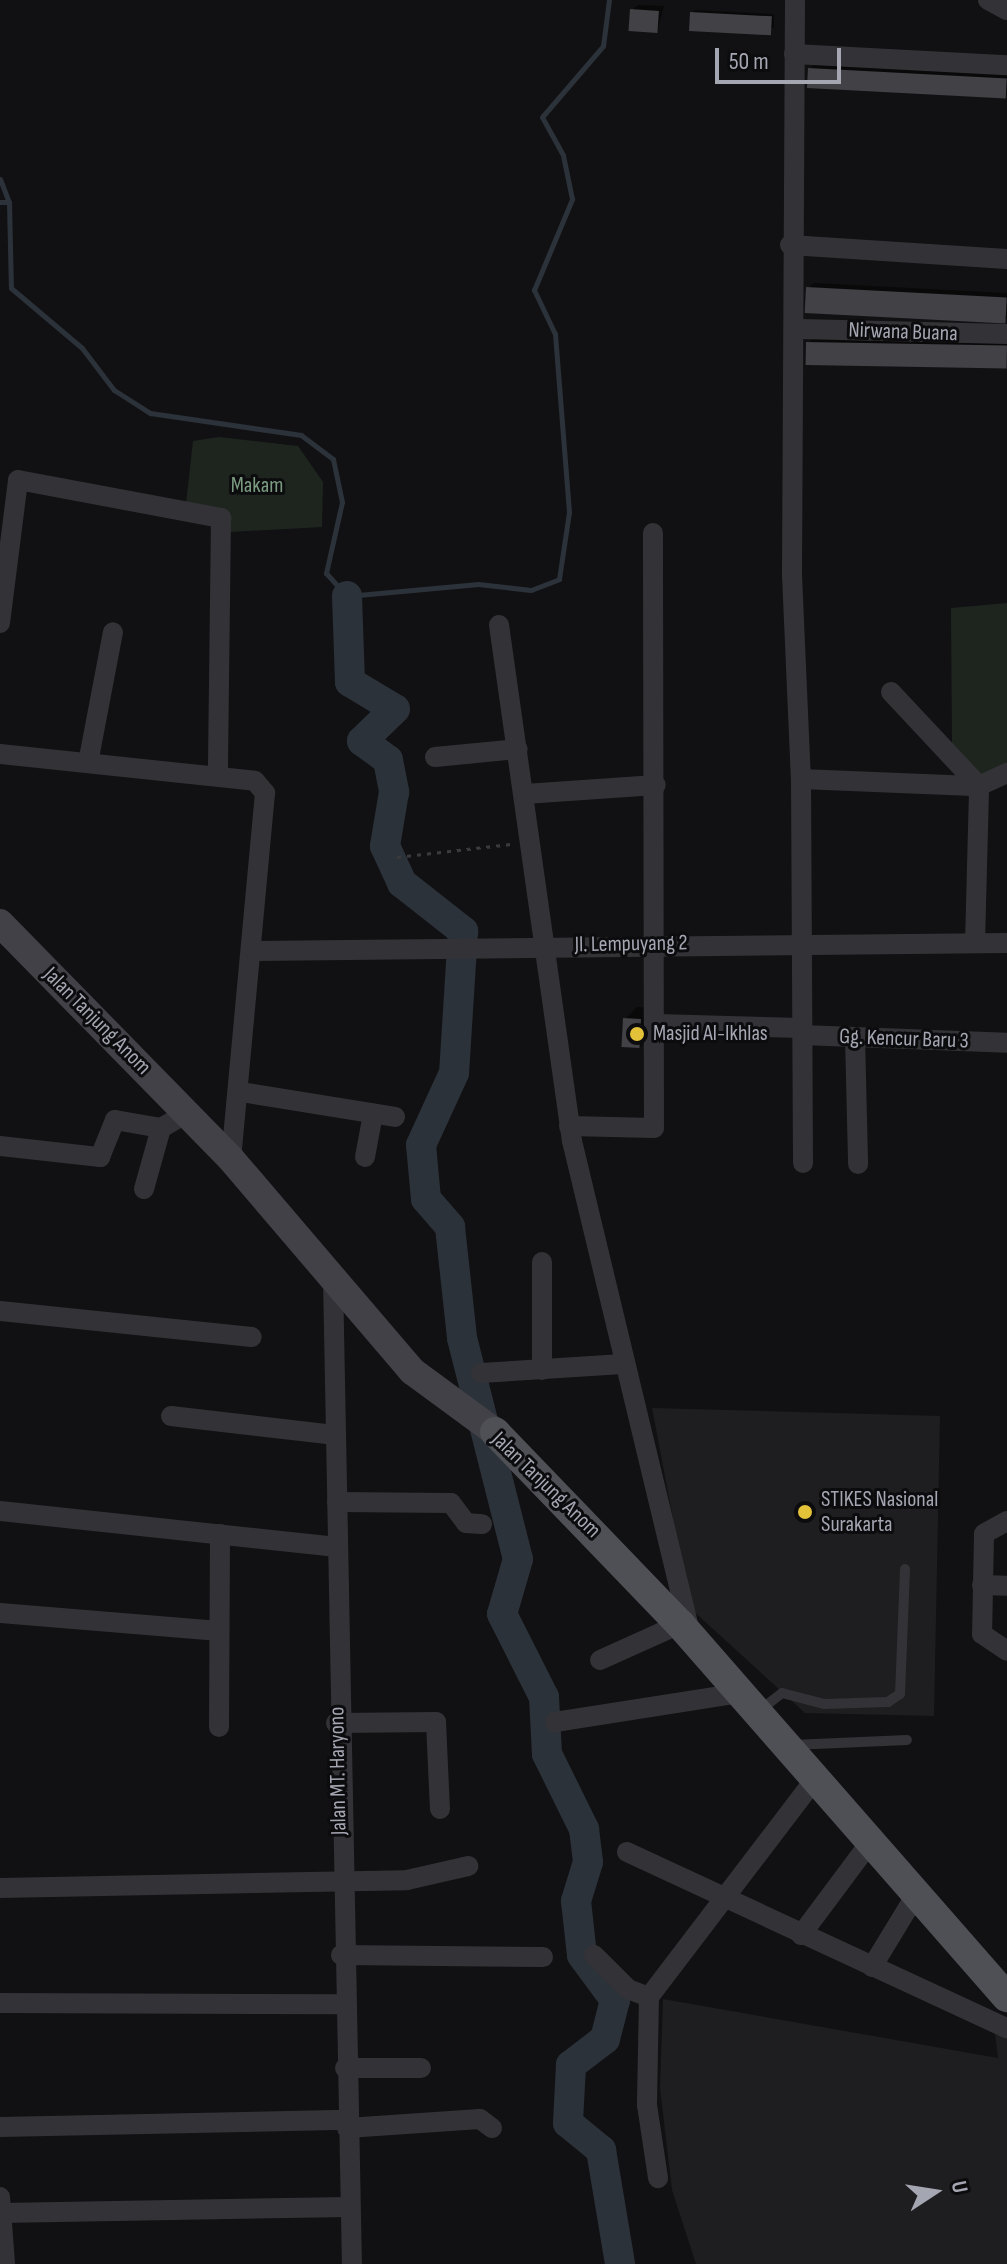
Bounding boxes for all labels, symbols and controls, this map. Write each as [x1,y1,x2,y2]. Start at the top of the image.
scale bar [719,32,845,82]
text: 50 m [729,47,769,76]
street label: Nirwana Buana [848,317,958,347]
park label: Makam [231,473,283,499]
street label: Jl. Lempuyang 2 [574,930,688,958]
street label: Jalan Tanjung Anom [38,962,156,1080]
place label: Masjid Al-Ikhlas [653,1021,768,1047]
street label: Gg. Kencur Baru 3 [839,1024,969,1054]
marker: Masjid Al-Ikhlas [628,1025,646,1043]
street label: Jalan Tanjung Anom [486,1426,606,1544]
place label: STIKES Nasional Surakarta [821,1486,938,1538]
marker: STIKES Nasional Surakarta [796,1503,814,1521]
street label: Jalan MT. Haryono [324,1707,352,1835]
north arrow [895,2152,975,2232]
text: U [945,2178,973,2195]

